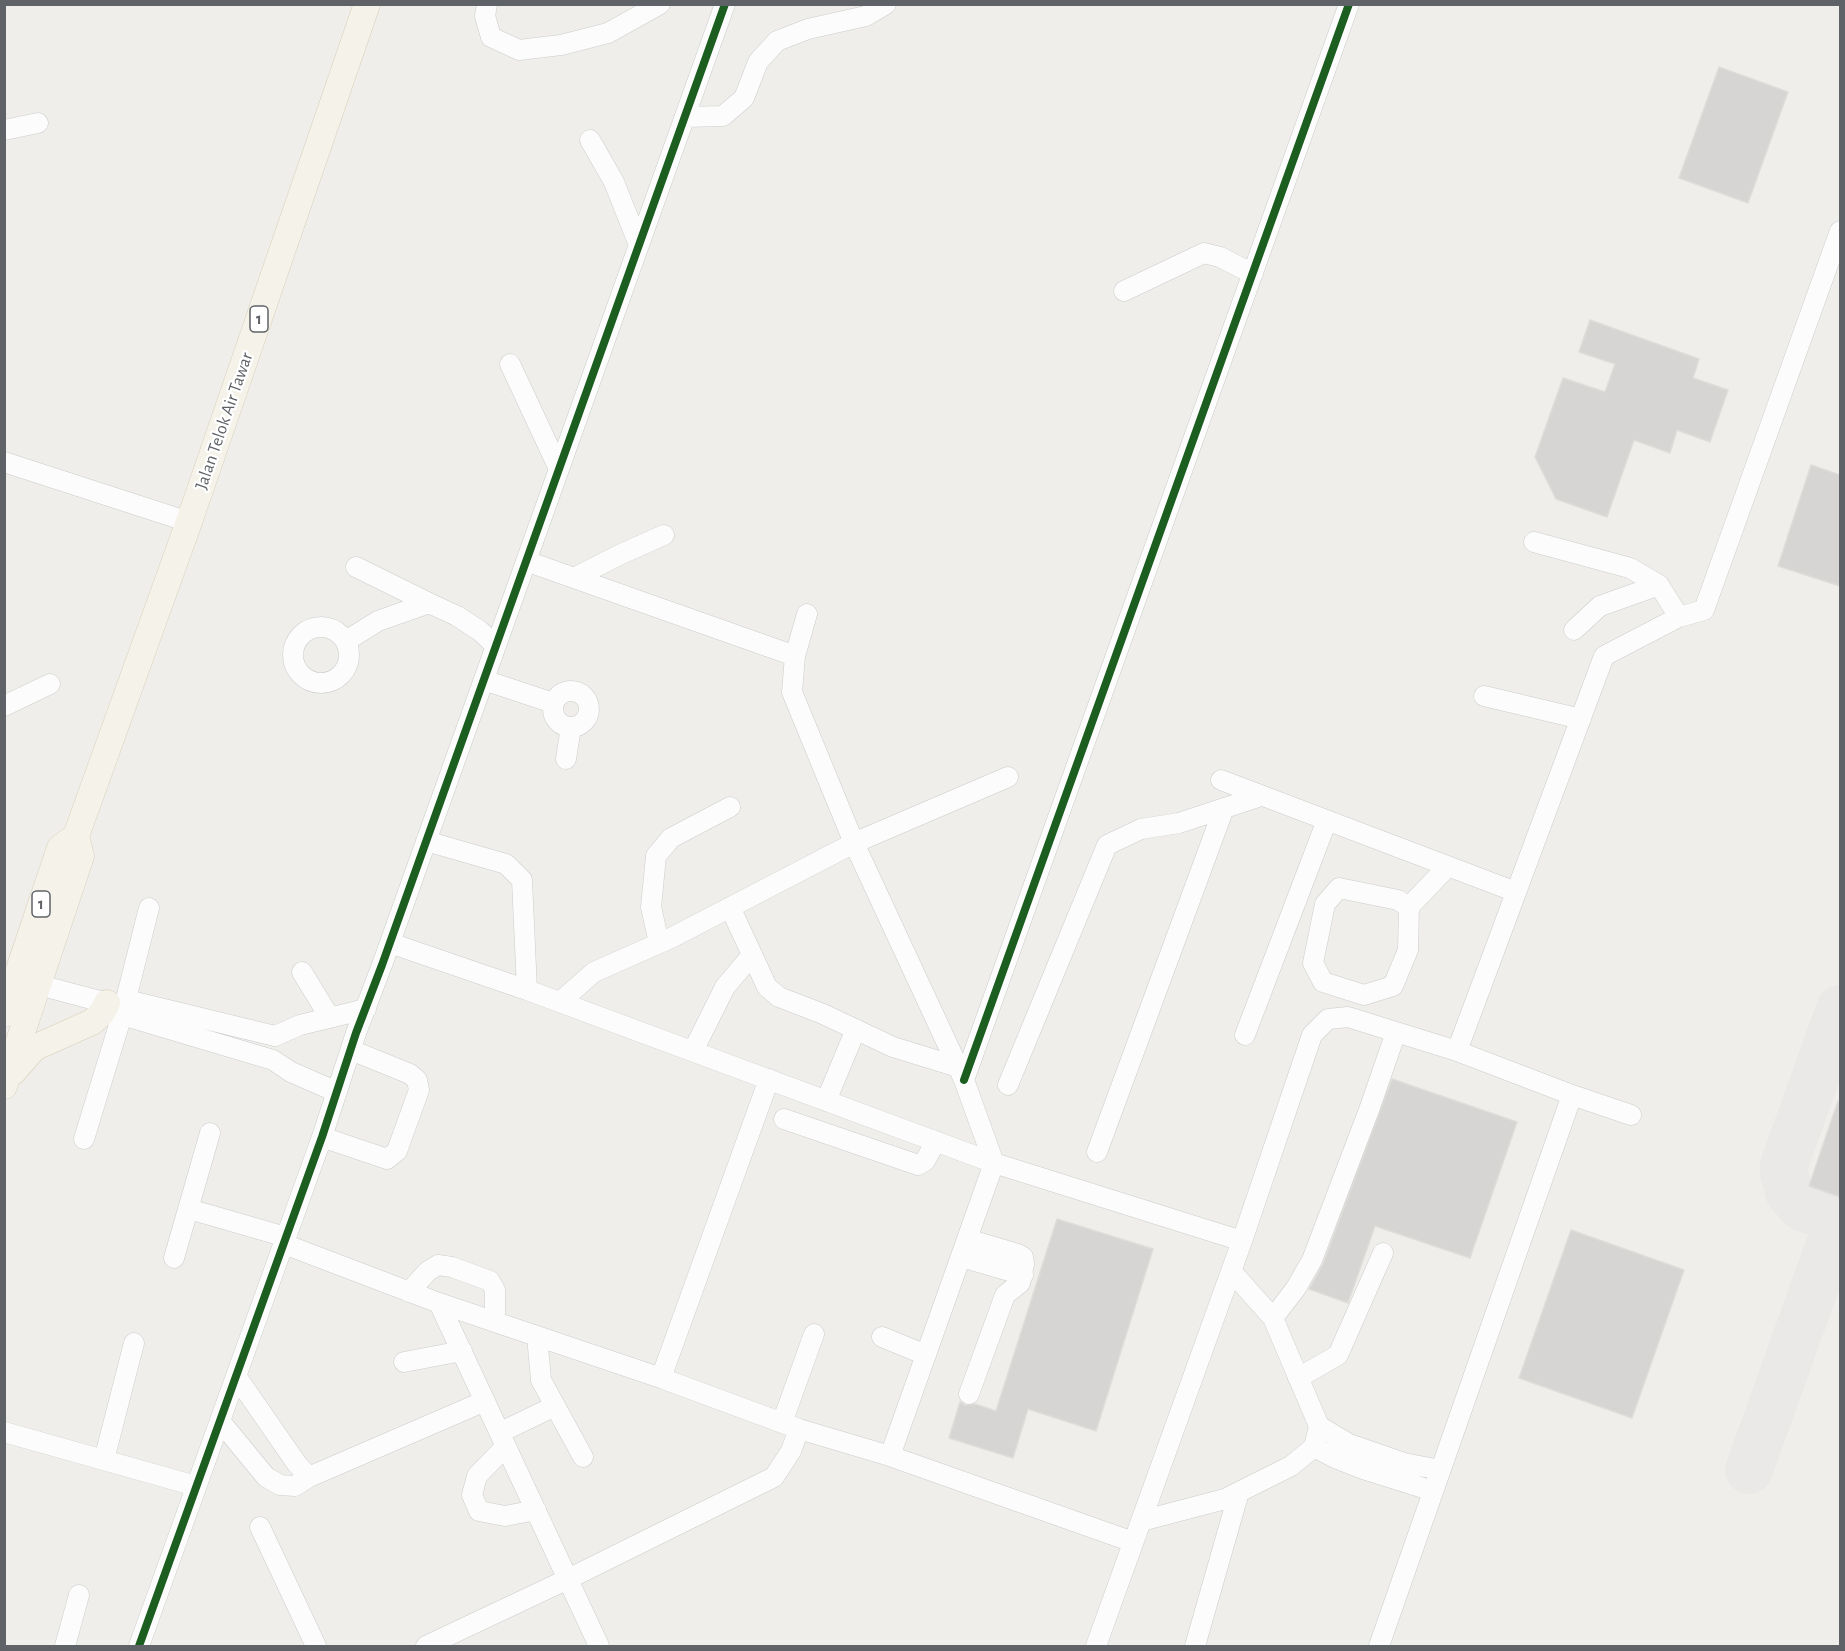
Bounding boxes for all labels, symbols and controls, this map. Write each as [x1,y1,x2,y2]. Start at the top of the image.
road number: 1 [250,306,268,332]
street label: Jalan Telok Air Tawar [190,349,258,493]
road number: 1 [32,891,50,917]

